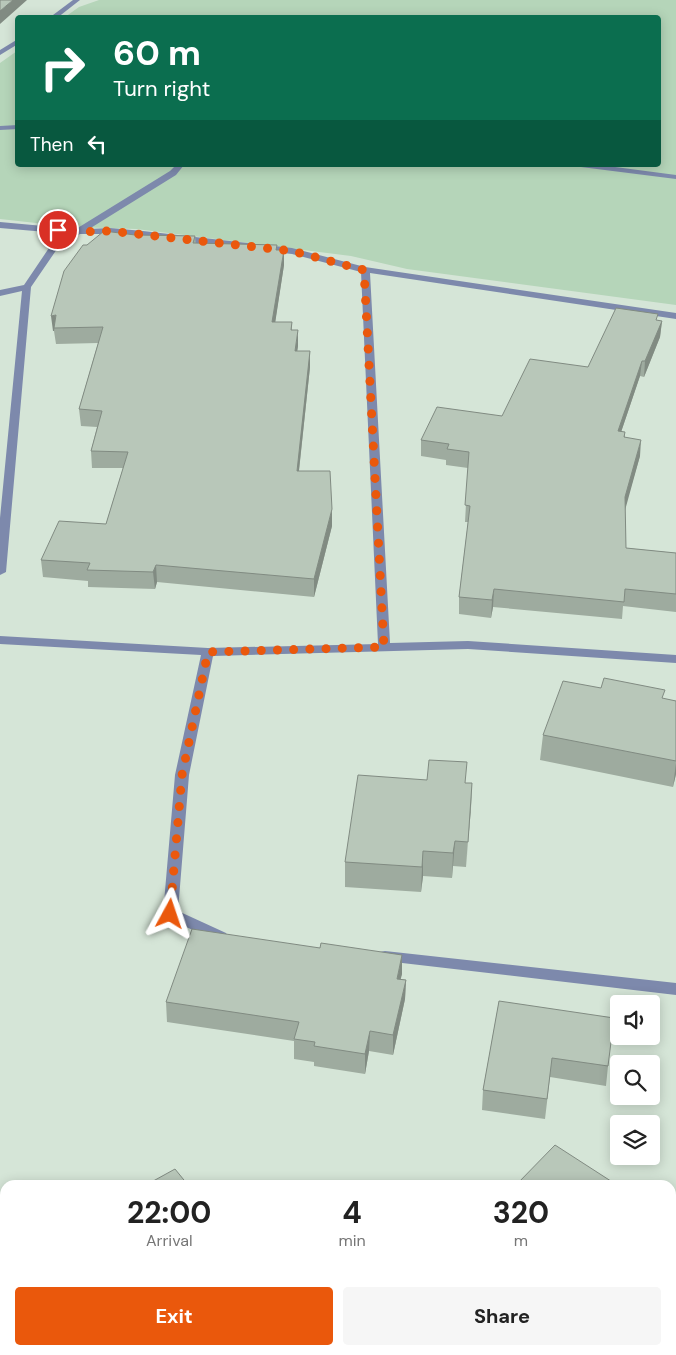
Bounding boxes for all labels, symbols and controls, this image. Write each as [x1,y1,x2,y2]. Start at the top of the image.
text: 60 m [113,30,201,76]
icon: right [30,35,95,100]
text: Turn right [113,74,210,103]
icon: left [83,130,111,158]
text: Then [30,132,73,157]
pin [37,209,79,251]
icon: arrive [44,216,72,244]
position arrow [143,887,195,939]
map controls [610,995,660,1165]
button: sound [610,995,660,1045]
button: search [610,1055,660,1105]
button: layers [610,1115,660,1165]
text: 22:00 [127,1193,211,1232]
text: 4 [342,1193,362,1232]
text: 320 [493,1193,549,1232]
text: Arrival [146,1230,193,1251]
text: min [338,1230,366,1251]
text: m [514,1230,528,1251]
button: Exit [15,1287,333,1345]
button: Share [343,1287,661,1345]

